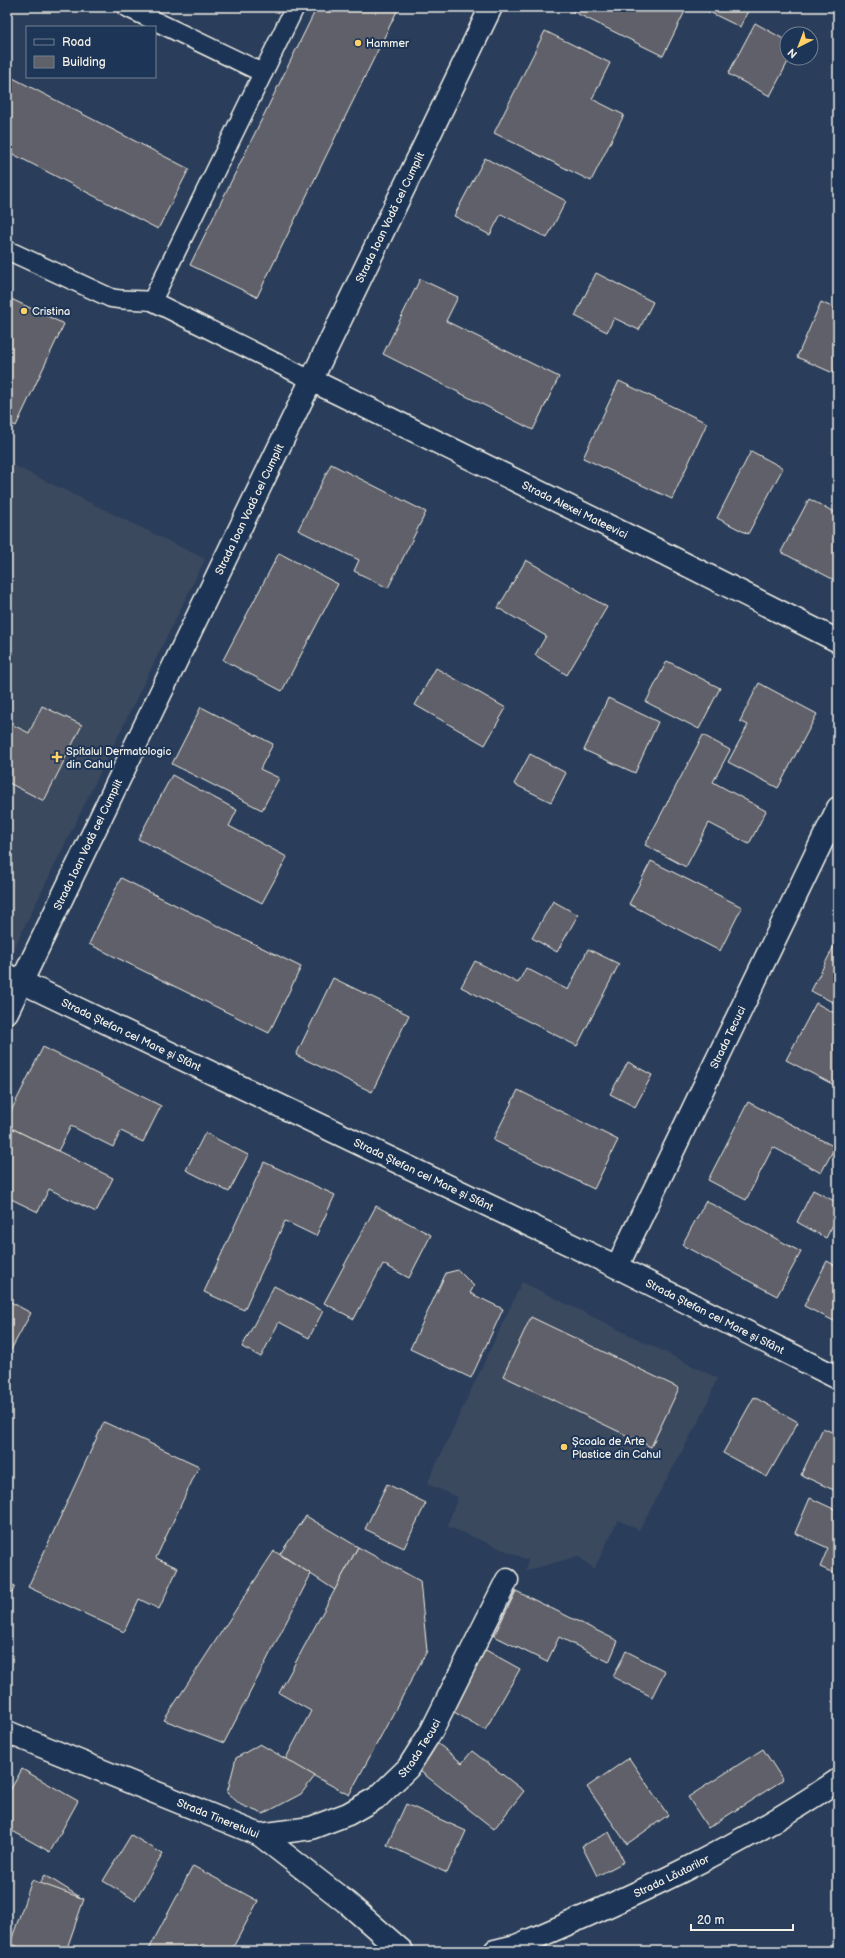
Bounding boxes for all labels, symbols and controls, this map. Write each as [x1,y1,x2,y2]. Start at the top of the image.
legend [26,26,156,78]
north arrow [779,26,819,66]
text: Road [62,35,91,50]
place label: Hammer [366,37,410,50]
marker: Hammer [353,38,363,48]
text: N [785,45,800,61]
text: Building [62,55,106,70]
street label: Strada Ioan Vodă cel Cumplit [353,149,427,285]
place label: Cristina [32,305,70,318]
marker: Cristina [19,306,29,316]
street label: Strada Ioan Vodă cel Cumplit [212,441,286,577]
street label: Strada Alexei Mateevici [520,478,630,541]
place label: Spitalul Dermatologic din Cahul [66,745,171,771]
marker: Spitalul Dermatologic din Cahul [51,751,63,763]
street label: Strada Ioan Vodă cel Cumplit [51,776,125,912]
street label: Strada Ștefan cel Mare și Sfânt [60,996,204,1074]
street label: Strada Tecuci [707,1004,748,1071]
street label: Strada Ștefan cel Mare și Sfânt [352,1136,496,1214]
street label: Strada Ștefan cel Mare și Sfânt [644,1276,787,1357]
place label: Școala de Arte Plastice din Cahul [572,1435,661,1461]
marker: Școala de Arte Plastice din Cahul [559,1442,569,1452]
street label: Strada Tecuci [396,1717,443,1780]
street label: Strada Tineretului [175,1795,261,1841]
street label: Strada Lăutarilor [632,1851,712,1900]
scale bar [691,1906,793,1932]
text: 20 m [697,1913,724,1928]

